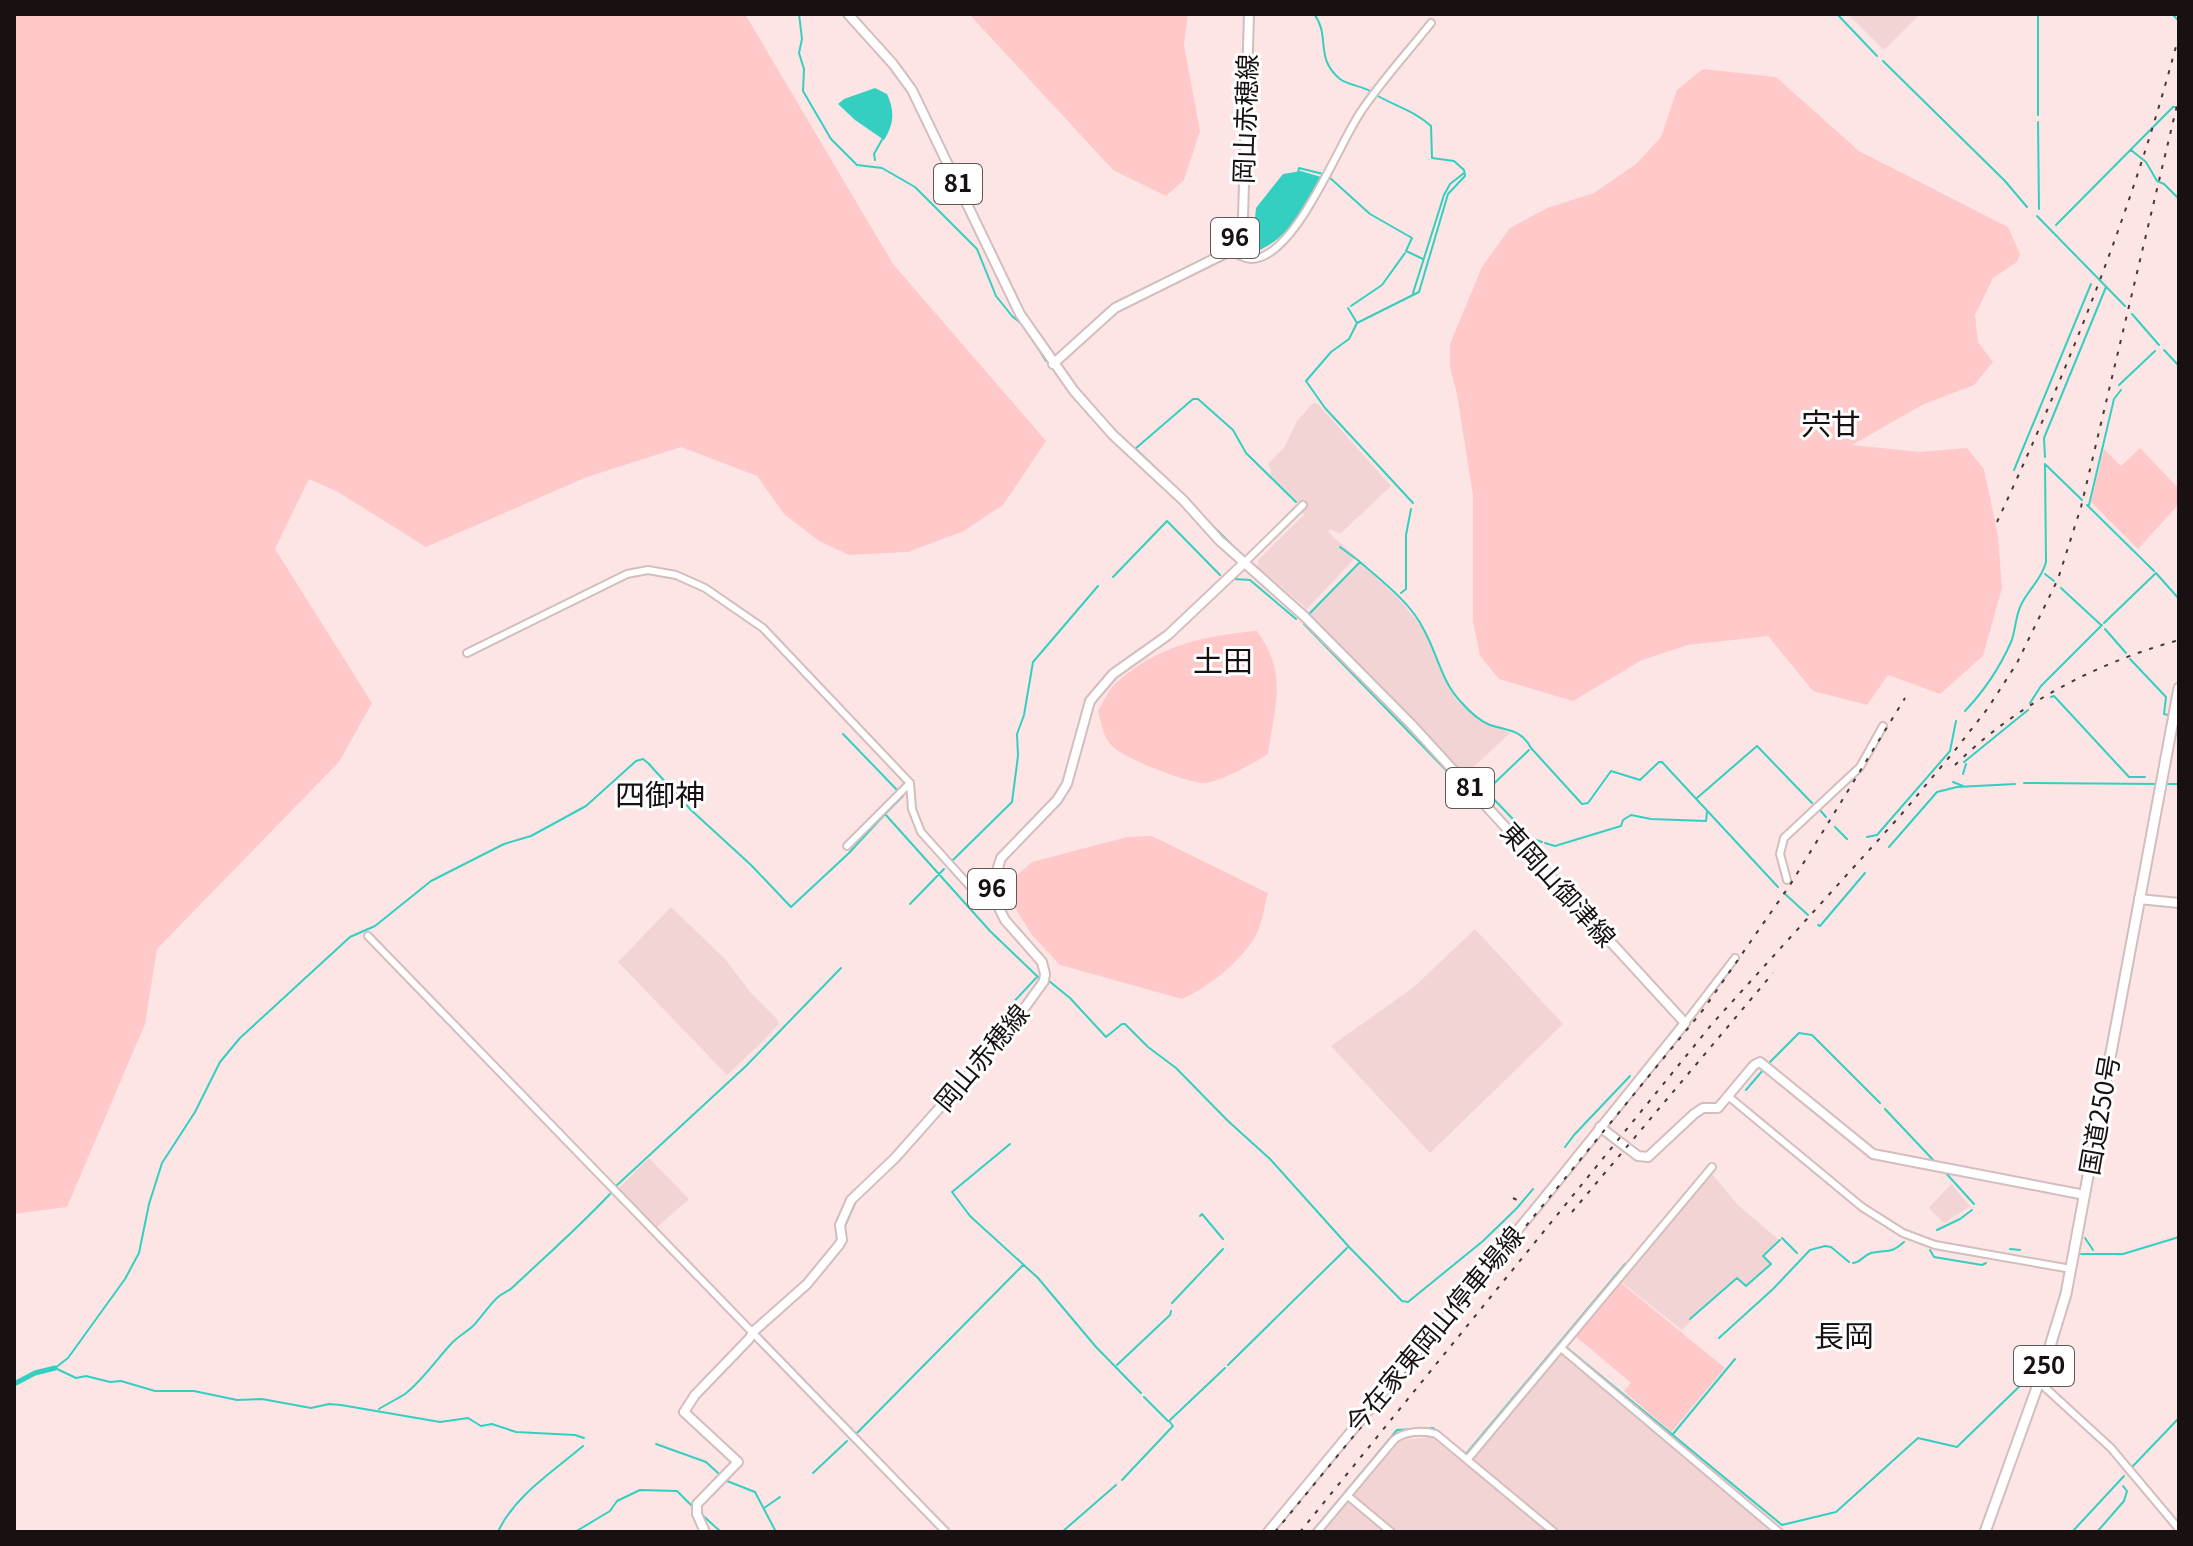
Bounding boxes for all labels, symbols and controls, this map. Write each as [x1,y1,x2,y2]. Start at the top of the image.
street label: 岡山赤穂線 [1223,53,1264,185]
road number: 81 [934,164,982,204]
road number: 96 [1211,218,1259,258]
district label: 宍甘 [1801,400,1861,444]
district label: 土田 [1193,637,1253,681]
road number: 81 [1446,768,1494,808]
district label: 四御神 [615,771,705,815]
street label: 東岡山御津線 [1494,813,1626,954]
road number: 96 [968,869,1016,909]
street label: 岡山赤穂線 [924,995,1036,1118]
street label: 国道250号 [2069,1052,2126,1178]
street label: 今在家東岡山停車場線 [1335,1217,1531,1440]
district label: 長岡 [1814,1312,1874,1356]
road number: 250 [2014,1346,2074,1386]

